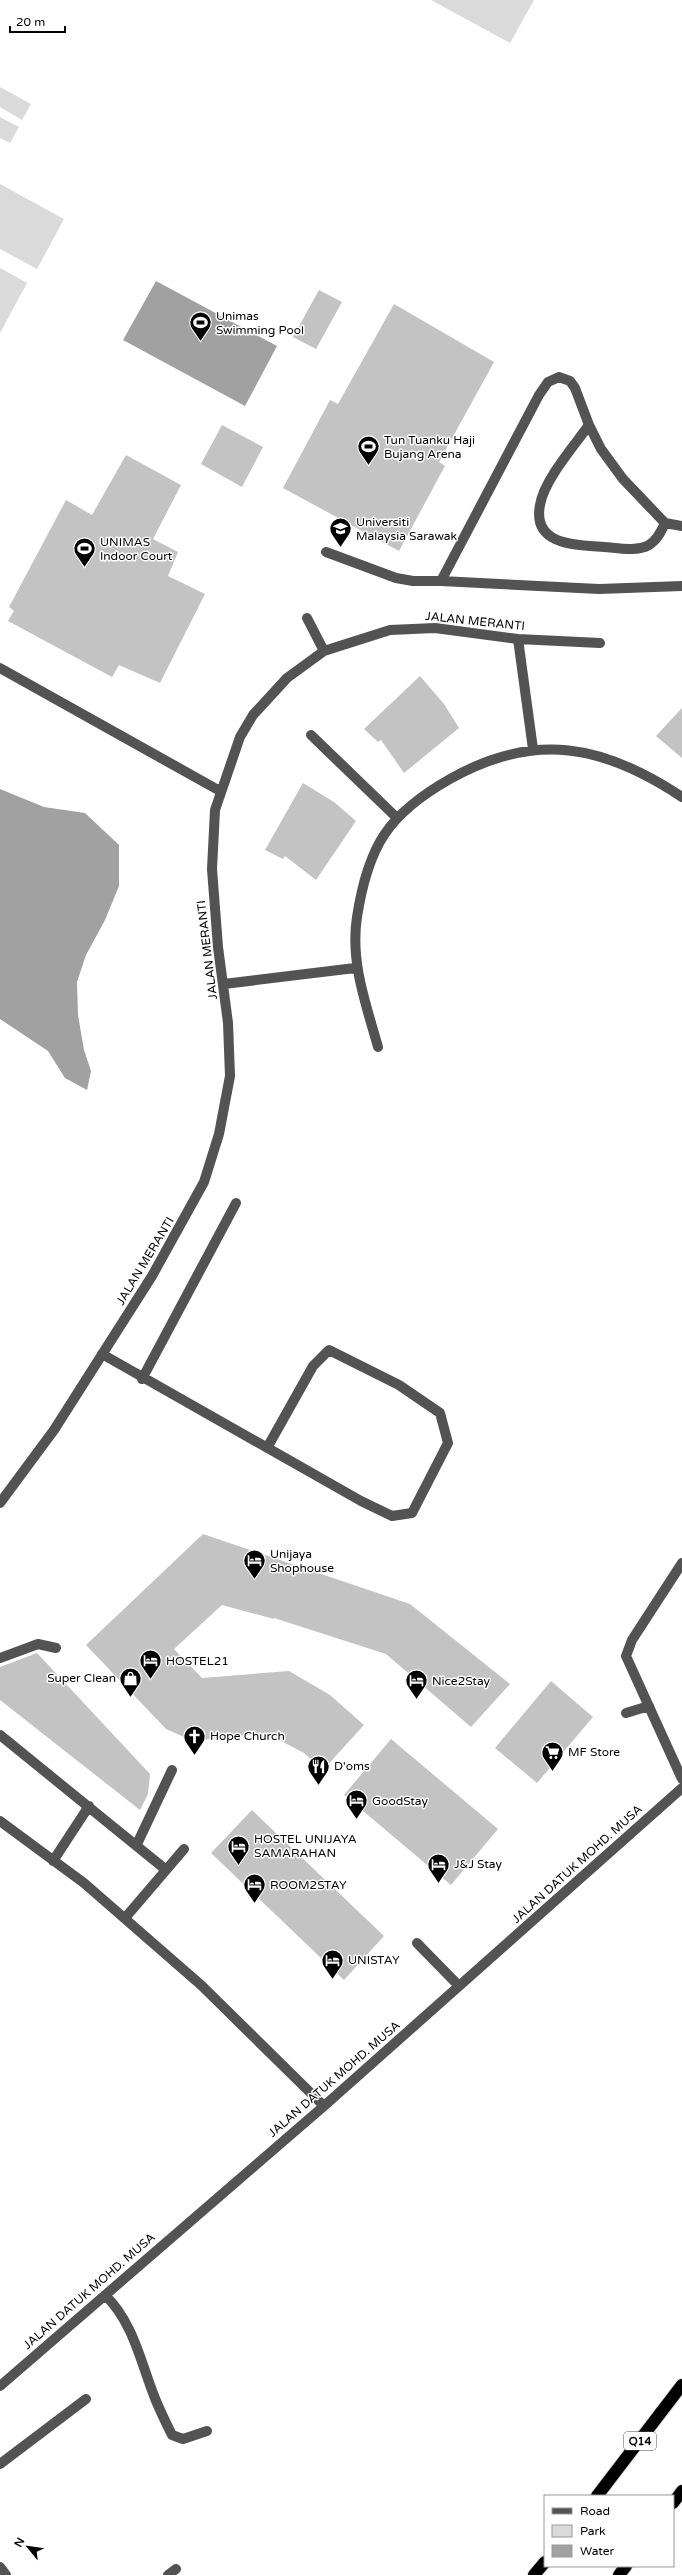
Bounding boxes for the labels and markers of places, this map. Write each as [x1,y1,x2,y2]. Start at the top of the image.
place label: Unimas Swimming Pool [216,309,304,337]
sports icon: Unimas Swimming Pool [187,310,213,343]
place label: Tun Tuanku Haji Bujang Arena [384,433,475,461]
sports icon: Tun Tuanku Haji Bujang Arena [355,434,381,467]
place label: Universiti Malaysia Sarawak [356,515,458,543]
school or university icon: Universiti Malaysia Sarawak [328,516,354,549]
place label: UNIMAS Indoor Court [100,535,173,563]
sports icon: UNIMAS Indoor Court [72,536,98,569]
place label: Unijaya Shophouse [270,1547,334,1575]
hotel icon: Unijaya Shophouse [241,1548,267,1581]
hotel icon: HOSTEL21 [137,1648,163,1681]
place label: HOSTEL21 [166,1654,229,1668]
shop icon: Super Clean [118,1665,144,1698]
hotel icon: Nice2Stay [403,1668,429,1701]
place label: Super Clean [47,1671,116,1685]
place label: Nice2Stay [432,1674,491,1688]
church icon: Hope Church [182,1723,208,1756]
place label: Hope Church [210,1729,285,1743]
supermarket icon: MF Store [540,1739,566,1772]
place label: MF Store [568,1745,620,1759]
restaurant icon: D'oms [306,1753,332,1786]
place label: D'oms [334,1759,370,1773]
hotel icon: GoodStay [343,1788,369,1821]
place label: GoodStay [372,1794,428,1808]
place label: HOSTEL UNIJAYA SAMARAHAN [254,1832,357,1860]
hotel icon: HOSTEL UNIJAYA SAMARAHAN [225,1833,251,1866]
hotel icon: J&J Stay [425,1851,451,1884]
place label: J&J Stay [454,1857,502,1871]
hotel icon: ROOM2STAY [241,1872,267,1905]
place label: ROOM2STAY [270,1878,347,1892]
hotel icon: UNISTAY [320,1947,346,1980]
place label: UNISTAY [348,1953,400,1967]

